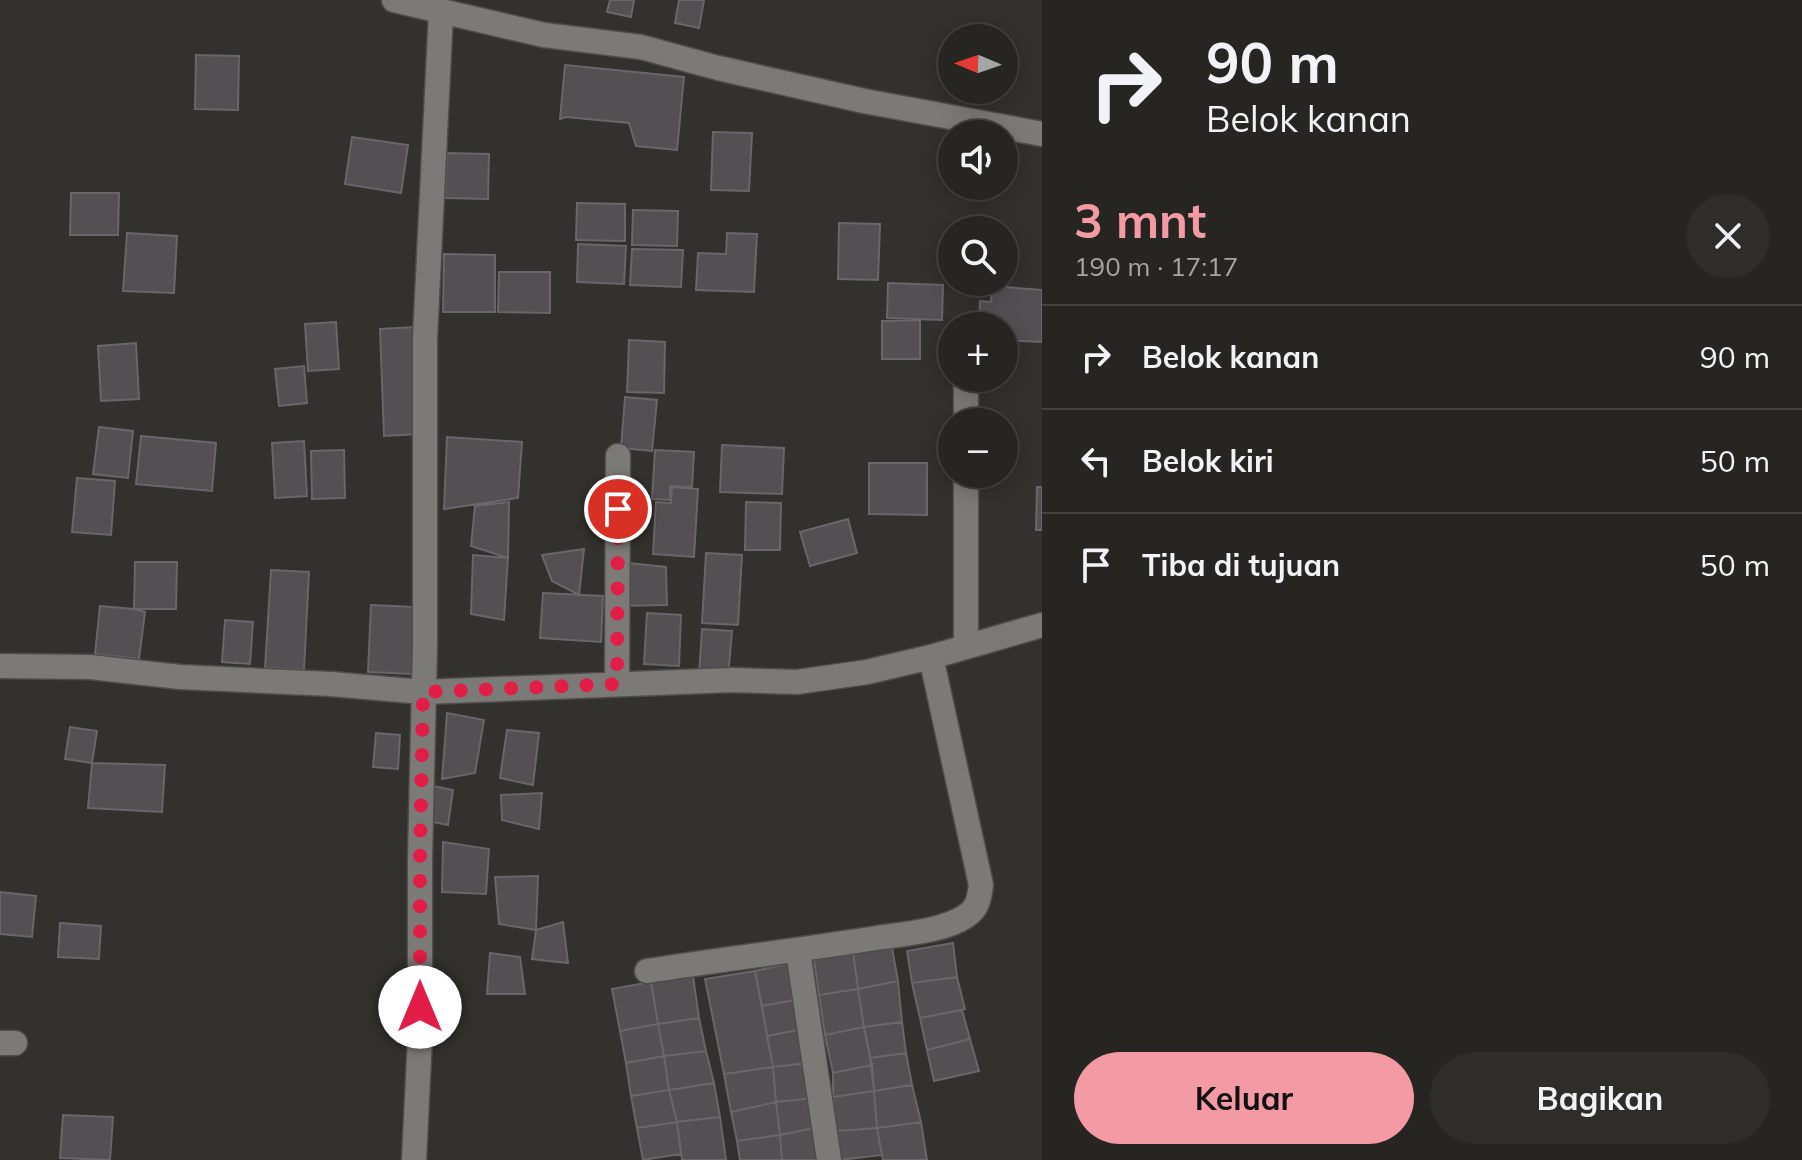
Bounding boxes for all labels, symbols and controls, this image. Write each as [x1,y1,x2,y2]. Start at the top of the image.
north arrow [938,24,1018,104]
map controls [938,24,1018,488]
text: 90 m [1206,27,1339,97]
icon: right [1074,32,1178,136]
text: Belok kanan [1206,96,1411,141]
button: sound [938,120,1018,200]
text: 3 mnt [1074,190,1206,250]
button: close [1686,194,1770,278]
button: search [938,216,1018,296]
text: 190 m · 17:17 [1074,250,1238,283]
button: + [938,312,1018,392]
icon: right [1074,335,1118,379]
text: Belok kanan [1142,338,1319,376]
text: 90 m [1700,338,1770,376]
button: − [938,408,1018,488]
icon: left [1074,439,1118,483]
text: Belok kiri [1142,442,1274,480]
text: 50 m [1700,442,1770,480]
pin [584,475,652,543]
icon: arrive [596,487,640,531]
icon: arrive [1074,543,1118,587]
text: Tiba di tujuan [1142,546,1340,584]
text: 50 m [1700,546,1770,584]
position arrow [378,965,462,1049]
button: Keluar [1074,1052,1414,1144]
button: Bagikan [1430,1052,1770,1144]

